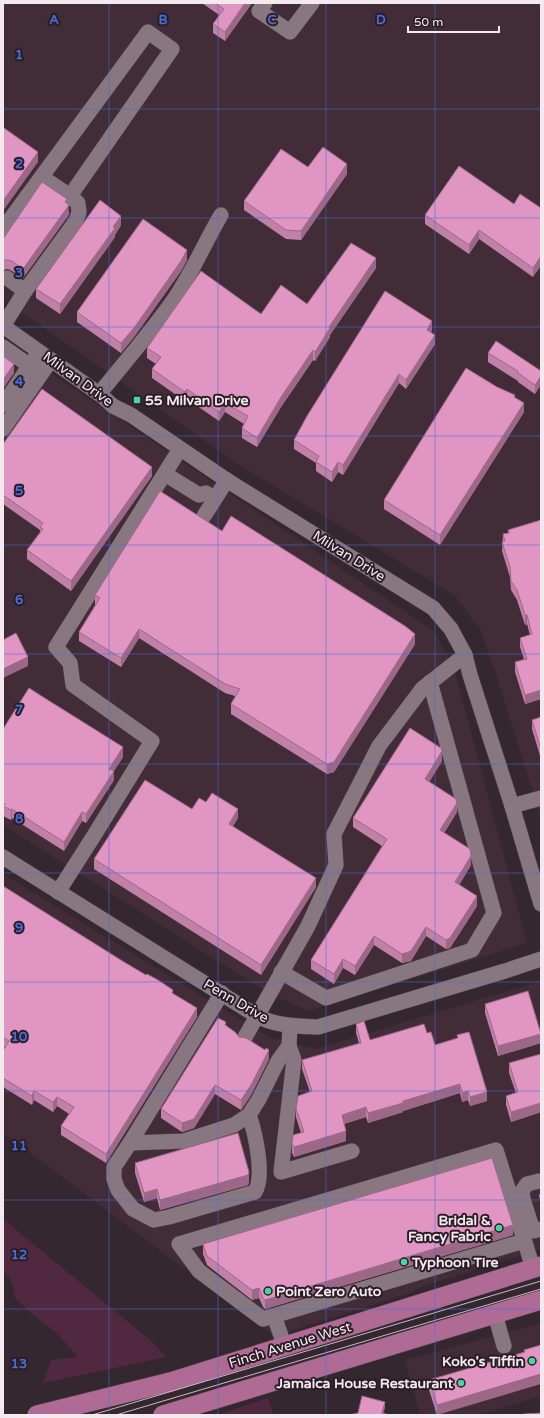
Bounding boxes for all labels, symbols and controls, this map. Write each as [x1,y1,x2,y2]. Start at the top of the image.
scale bar [408,8,499,34]
text: A [49,12,59,28]
text: B [158,12,168,28]
text: C [267,12,277,28]
text: D [376,12,386,28]
text: 50 m [414,15,443,29]
text: 1 [15,47,23,63]
text: 2 [15,156,23,172]
text: 3 [15,265,23,281]
street label: Milvan Drive [40,348,116,410]
text: 4 [15,374,24,390]
place label: 55 Milvan Drive [145,392,249,409]
marker: 55 Milvan Drive [132,395,142,405]
text: 5 [15,483,23,499]
street label: Milvan Drive [310,527,388,585]
text: 6 [15,592,23,608]
text: 7 [15,702,23,718]
text: 8 [15,811,23,827]
text: 9 [15,920,23,936]
street label: Penn Drive [200,976,272,1026]
text: 10 [11,1029,27,1045]
text: 11 [11,1138,27,1154]
place label: Bridal & Fancy Fabric [408,1212,492,1245]
marker: Bridal & Fancy Fabric [494,1223,504,1233]
text: 12 [11,1247,27,1263]
place label: Typhoon Tire [411,1254,499,1271]
marker: Typhoon Tire [399,1257,409,1267]
place label: Point Zero Auto [276,1283,382,1300]
marker: Point Zero Auto [263,1286,273,1296]
street label: Finch Avenue West [227,1318,354,1372]
place label: Koko's Tiffin [442,1353,524,1370]
text: 13 [11,1356,27,1372]
marker: Koko's Tiffin [527,1356,537,1366]
place label: Jamaica House Restaurant [276,1375,454,1392]
marker: Jamaica House Restaurant [456,1378,466,1388]

